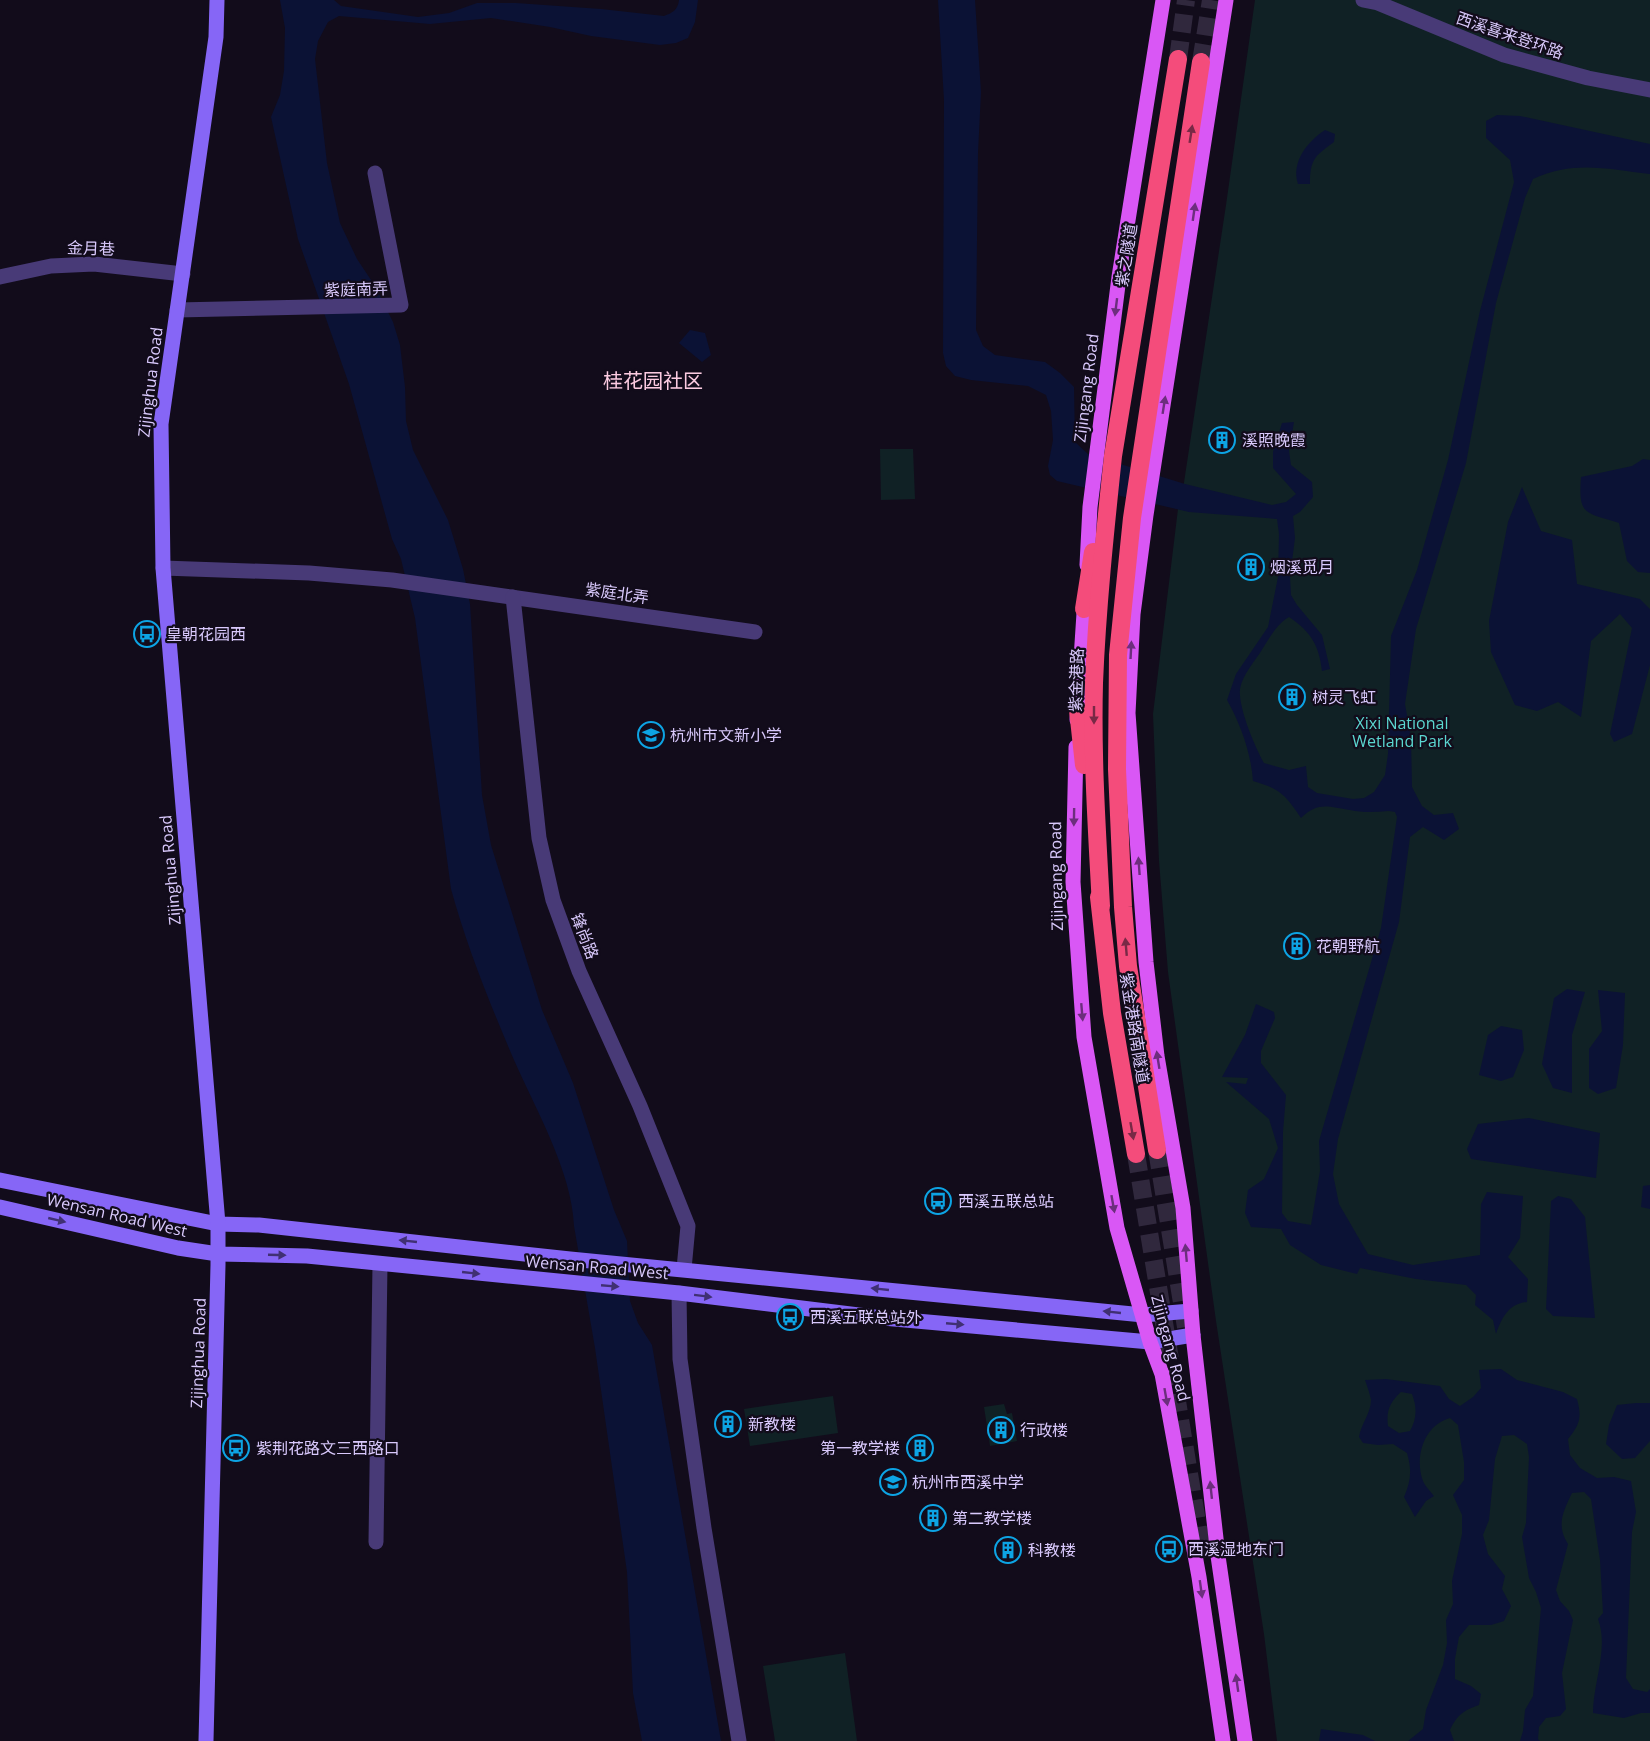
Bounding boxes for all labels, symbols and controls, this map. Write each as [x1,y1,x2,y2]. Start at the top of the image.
street label: 西溪喜来登环路 [1453,6,1567,64]
one-way arrow [1186,124,1195,143]
one-way arrow [1189,202,1198,221]
street label: 紫之隧道 [1110,222,1142,288]
street label: 金月巷 [67,236,115,260]
street label: 紫庭南弄 [324,277,388,301]
one-way arrow [1111,297,1120,316]
street label: Zijinghua Road [132,326,168,438]
street label: Zijingang Road [1068,332,1104,444]
district label: 桂花园社区 [603,367,703,394]
one-way arrow [1160,395,1169,414]
building icon: 溪照晚霞 [1207,425,1237,455]
place label: 溪照晚霞 [1242,429,1306,451]
building icon: 烟溪觅月 [1236,552,1266,582]
place label: 烟溪觅月 [1270,556,1334,578]
street label: 紫庭北弄 [584,578,650,608]
bus stop icon: 皇朝花园西 [132,619,162,649]
place label: 皇朝花园西 [166,623,246,645]
one-way arrow [1127,641,1136,660]
street label: 紫金港路 [1064,648,1088,712]
building icon: 树灵飞虹 [1277,682,1307,712]
place label: 树灵飞虹 [1312,686,1376,708]
one-way arrow [1089,706,1099,725]
park label: Xixi National Wetland Park [1352,712,1452,752]
school or university icon: 杭州市文新小学 [636,720,666,750]
place label: 杭州市文新小学 [670,724,782,746]
one-way arrow [1070,808,1079,827]
street label: Zijinghua Road [154,814,186,926]
street label: Zijingang Road [1044,821,1068,931]
one-way arrow [1134,856,1143,875]
street label: 锋尚路 [566,910,604,962]
building icon: 花朝野航 [1282,931,1312,961]
place label: 花朝野航 [1316,935,1380,957]
one-way arrow [1121,938,1131,957]
street label: 紫金港路南隧道 [1115,971,1155,1085]
one-way arrow [1078,1002,1087,1021]
one-way arrow [1153,1050,1162,1069]
one-way arrow [1128,1121,1137,1140]
bus stop icon: 西溪五联总站 [923,1186,953,1216]
street label: Wensan Road West [45,1188,190,1242]
place label: 西溪五联总站 [958,1190,1054,1212]
one-way arrow [1108,1195,1117,1214]
one-way arrow [48,1215,66,1225]
one-way arrow [398,1236,417,1246]
one-way arrow [1182,1243,1191,1262]
one-way arrow [267,1250,286,1260]
street label: Wensan Road West [525,1250,670,1284]
one-way arrow [462,1268,481,1278]
one-way arrow [600,1281,619,1291]
one-way arrow [871,1284,890,1294]
one-way arrow [693,1291,712,1301]
street label: Zijingang Road [1146,1292,1196,1404]
street label: Zijinghua Road [185,1297,211,1409]
bus stop icon: 西溪五联总站外 [775,1302,805,1332]
place label: 西溪五联总站外 [810,1306,922,1328]
one-way arrow [1102,1307,1121,1317]
one-way arrow [945,1319,964,1329]
one-way arrow [1162,1388,1171,1407]
building icon: 新教楼 [713,1409,743,1439]
place label: 新教楼 [748,1413,796,1435]
building icon: 行政楼 [986,1415,1016,1445]
place label: 行政楼 [1020,1419,1068,1441]
bus stop icon: 紫荆花路文三西路口 [221,1433,251,1463]
building icon: 第一教学楼 [905,1433,935,1463]
place label: 紫荆花路文三西路口 [256,1437,400,1459]
place label: 第一教学楼 [820,1437,900,1459]
school or university icon: 杭州市西溪中学 [878,1467,908,1497]
place label: 杭州市西溪中学 [912,1471,1024,1493]
one-way arrow [1206,1480,1215,1499]
building icon: 第二教学楼 [918,1503,948,1533]
place label: 第二教学楼 [952,1507,1032,1529]
bus stop icon: 西溪湿地东门 [1154,1534,1184,1564]
building icon: 科教楼 [993,1535,1023,1565]
place label: 西溪湿地东门 [1188,1538,1284,1560]
place label: 科教楼 [1028,1539,1076,1561]
one-way arrow [1197,1580,1206,1599]
one-way arrow [1232,1674,1241,1693]

